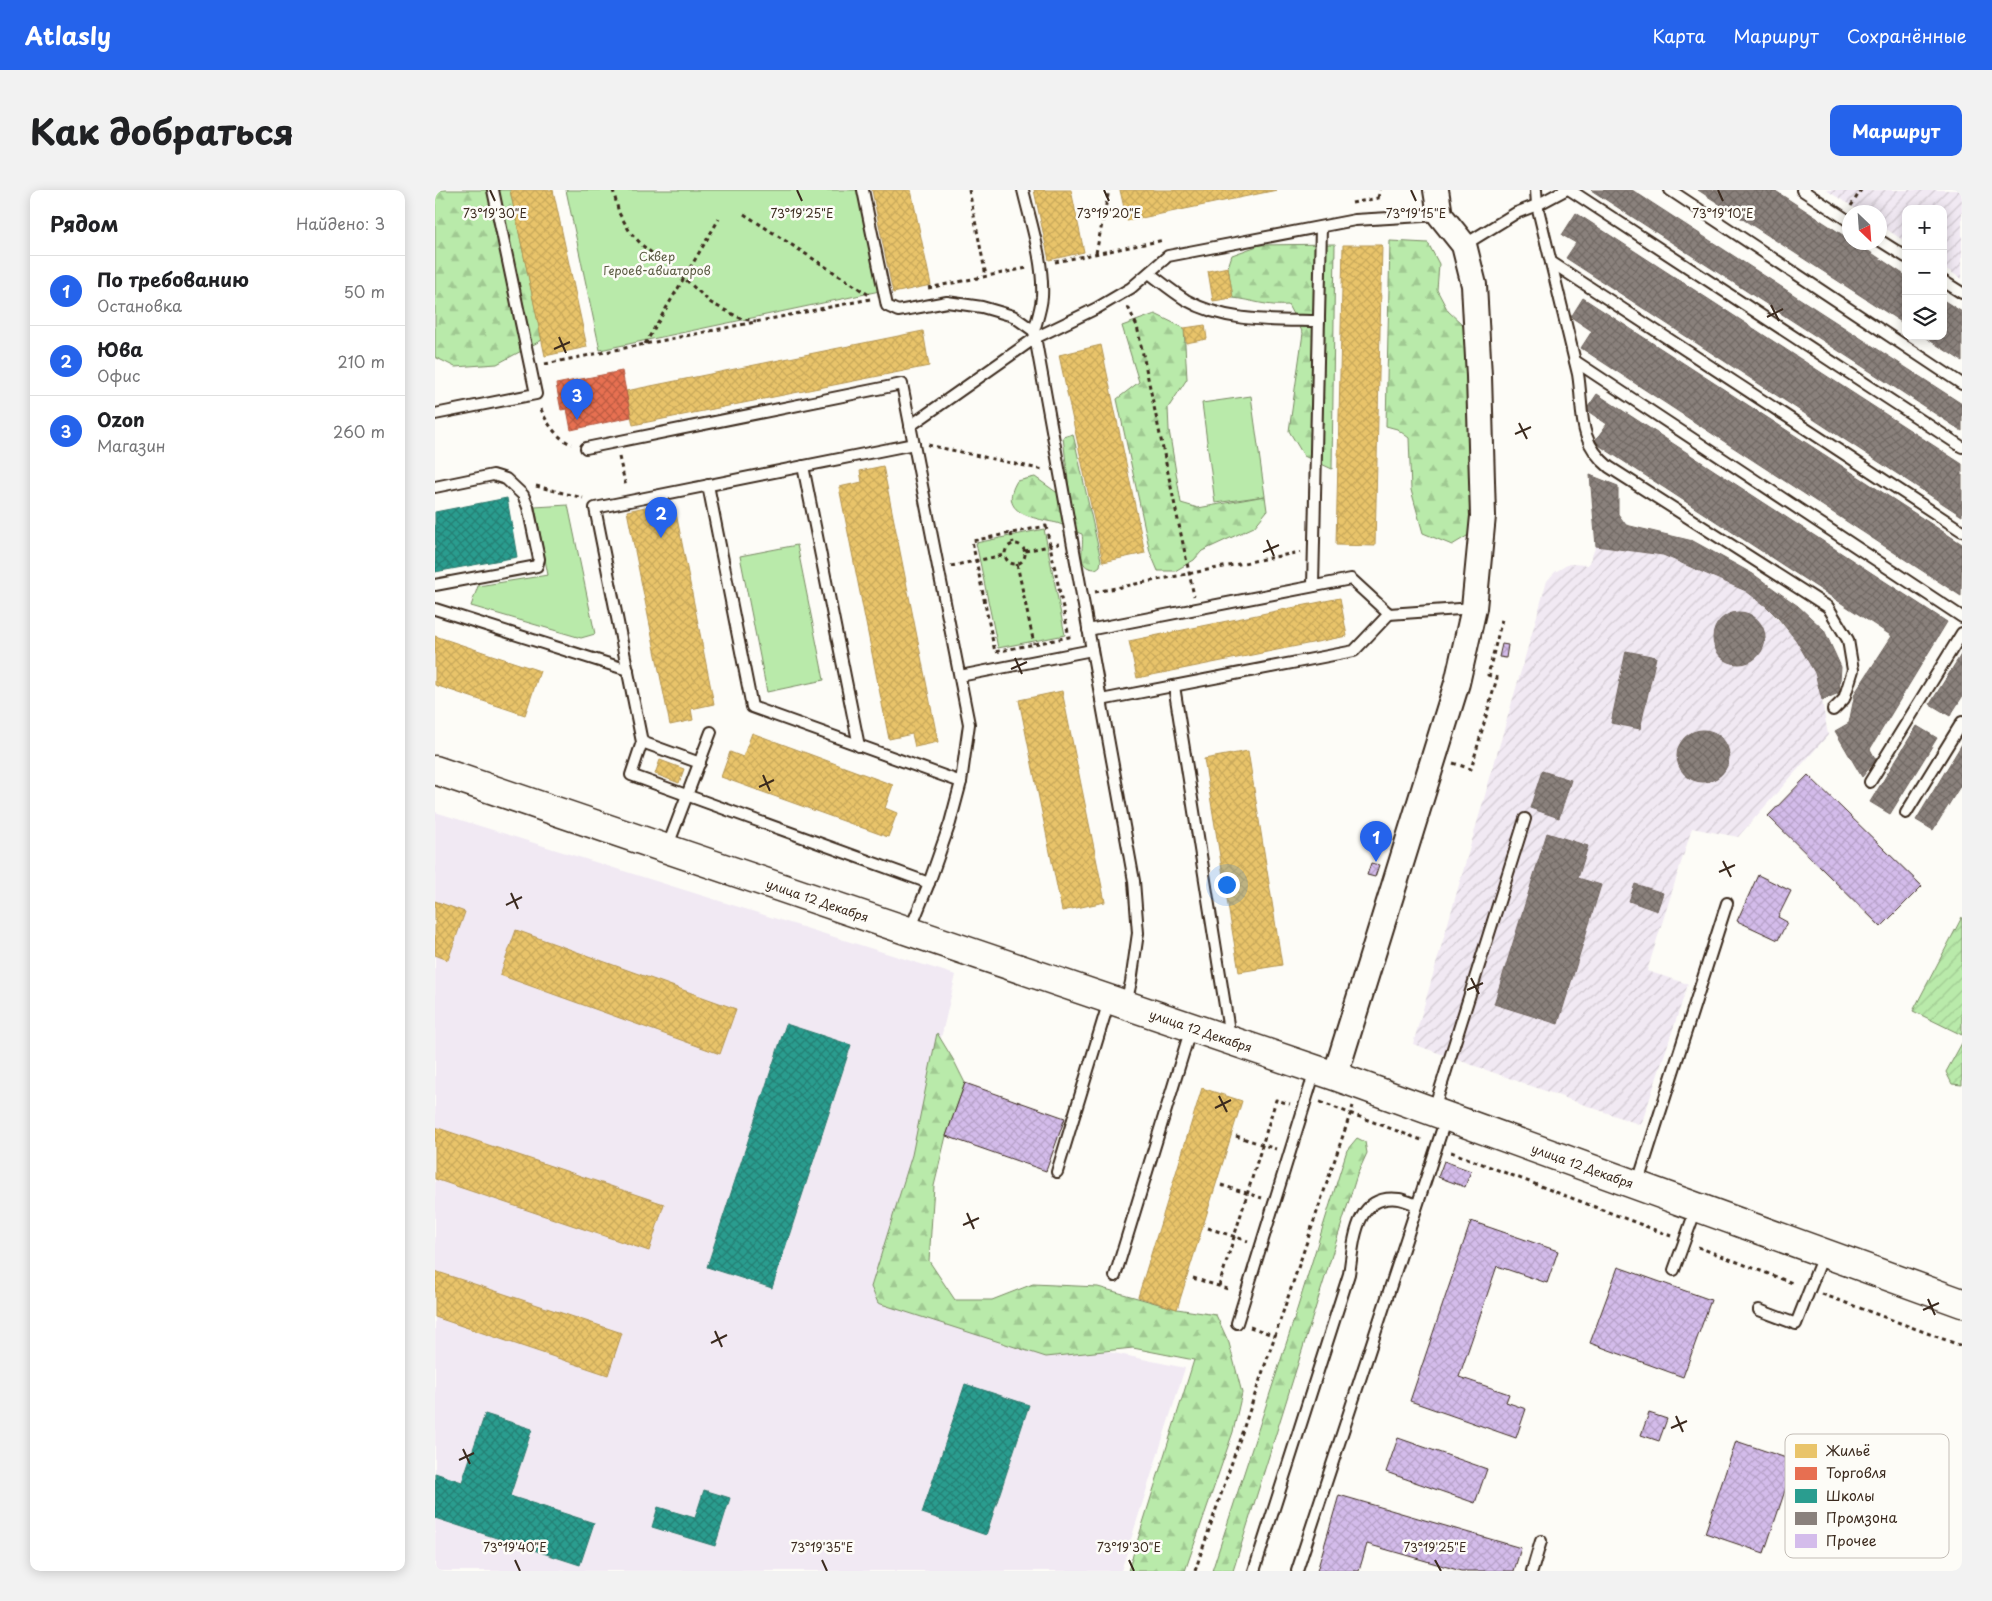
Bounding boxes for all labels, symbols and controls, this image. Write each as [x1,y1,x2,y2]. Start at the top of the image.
text: Atlasly [25,17,111,53]
text: Карта [1653,22,1705,49]
text: Маршрут [1733,22,1819,49]
text: Сохранённые [1847,22,1967,49]
text: Как добраться [30,104,294,157]
button: Маршрут [1830,105,1962,156]
text: 73°19'30"E [463,204,527,222]
text: 73°19'25"E [770,204,834,222]
text: 73°19'20"E [1077,204,1141,222]
text: 73°19'15"E [1386,204,1446,222]
text: 73°19'10"E [1692,204,1754,222]
north arrow [1842,205,1887,250]
map controls [1902,205,1947,340]
button: + [1902,205,1947,250]
text: Рядом [50,207,118,239]
text: Найдено: 3 [296,211,385,235]
park label: Сквер Героев-авиаторов [603,247,711,279]
button: − [1902,250,1947,295]
text: По требованию [97,265,249,293]
text: 1 [62,279,70,303]
text: 50 m [344,279,385,303]
text: Остановка [97,293,182,317]
button: layers [1902,295,1947,340]
text: Юва [97,335,143,363]
text: 2 [60,349,72,373]
text: 210 m [337,349,385,373]
text: Офис [97,363,140,387]
pin: 3 [561,379,593,420]
text: Ozon [97,405,145,433]
text: 3 [61,419,71,443]
text: 260 m [333,419,385,443]
text: Магазин [97,433,166,457]
pin: 2 [645,497,677,538]
pin: 1 [1360,821,1392,862]
your location [1214,872,1240,898]
street label: улица 12 Декабря [764,874,871,926]
street label: улица 12 Декабря [1147,1005,1255,1056]
street label: улица 12 Декабря [1529,1139,1636,1192]
legend [1785,1434,1949,1558]
text: Жильё [1825,1440,1870,1461]
text: Торговля [1826,1462,1887,1483]
text: Школы [1826,1485,1875,1506]
text: Промзона [1826,1507,1897,1528]
text: Прочее [1826,1530,1877,1551]
text: 73°19'40"E [483,1538,547,1556]
text: 73°19'35"E [791,1538,853,1556]
text: 73°19'30"E [1097,1538,1161,1556]
text: 73°19'25"E [1403,1538,1467,1556]

